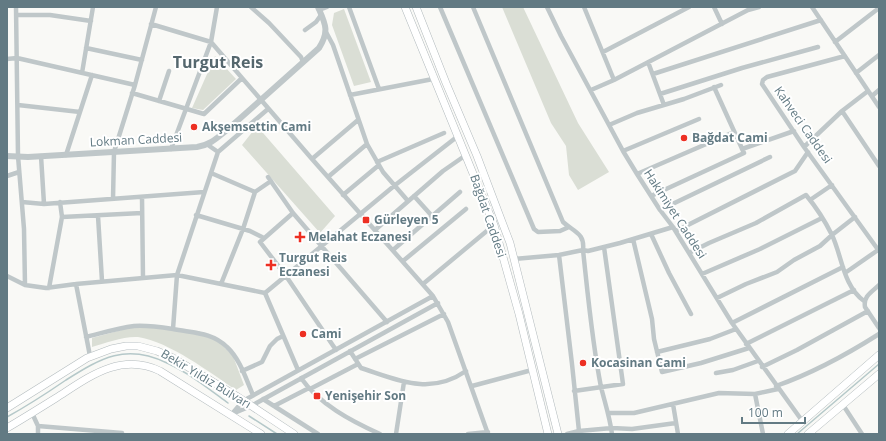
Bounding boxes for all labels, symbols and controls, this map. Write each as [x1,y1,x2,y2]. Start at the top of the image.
district label: Turgut Reis [173,51,263,73]
street label: Kahveci Caddesi [771,83,836,167]
place label: Akşemsettin Cami [202,118,311,135]
marker: Akşemsettin Cami [189,122,199,132]
street label: Lokman Caddesi [89,129,183,150]
place label: Bağdat Cami [692,129,768,146]
marker: Bağdat Cami [679,133,689,143]
street label: Hakimiyet Caddesi [640,166,711,262]
street label: Bağdat Caddesi [466,172,511,260]
place label: Gürleyen 5 [374,211,439,228]
marker: Gürleyen 5 [361,215,371,225]
place label: Melahat Eczanesi [308,228,411,245]
marker: Melahat Eczanesi [295,232,305,242]
place label: Turgut Reis Eczanesi [279,249,347,280]
marker: Turgut Reis Eczanesi [266,260,276,270]
place label: Cami [311,325,341,342]
marker: Cami [298,329,308,339]
street label: Bekir Yıldız Bulvarı [158,345,255,412]
place label: Kocasinan Cami [591,354,686,371]
marker: Kocasinan Cami [578,358,588,368]
place label: Yenişehir Son [325,387,406,404]
marker: Yenişehir Son [312,391,322,401]
scale bar [742,399,805,425]
text: 100 m [748,404,783,421]

